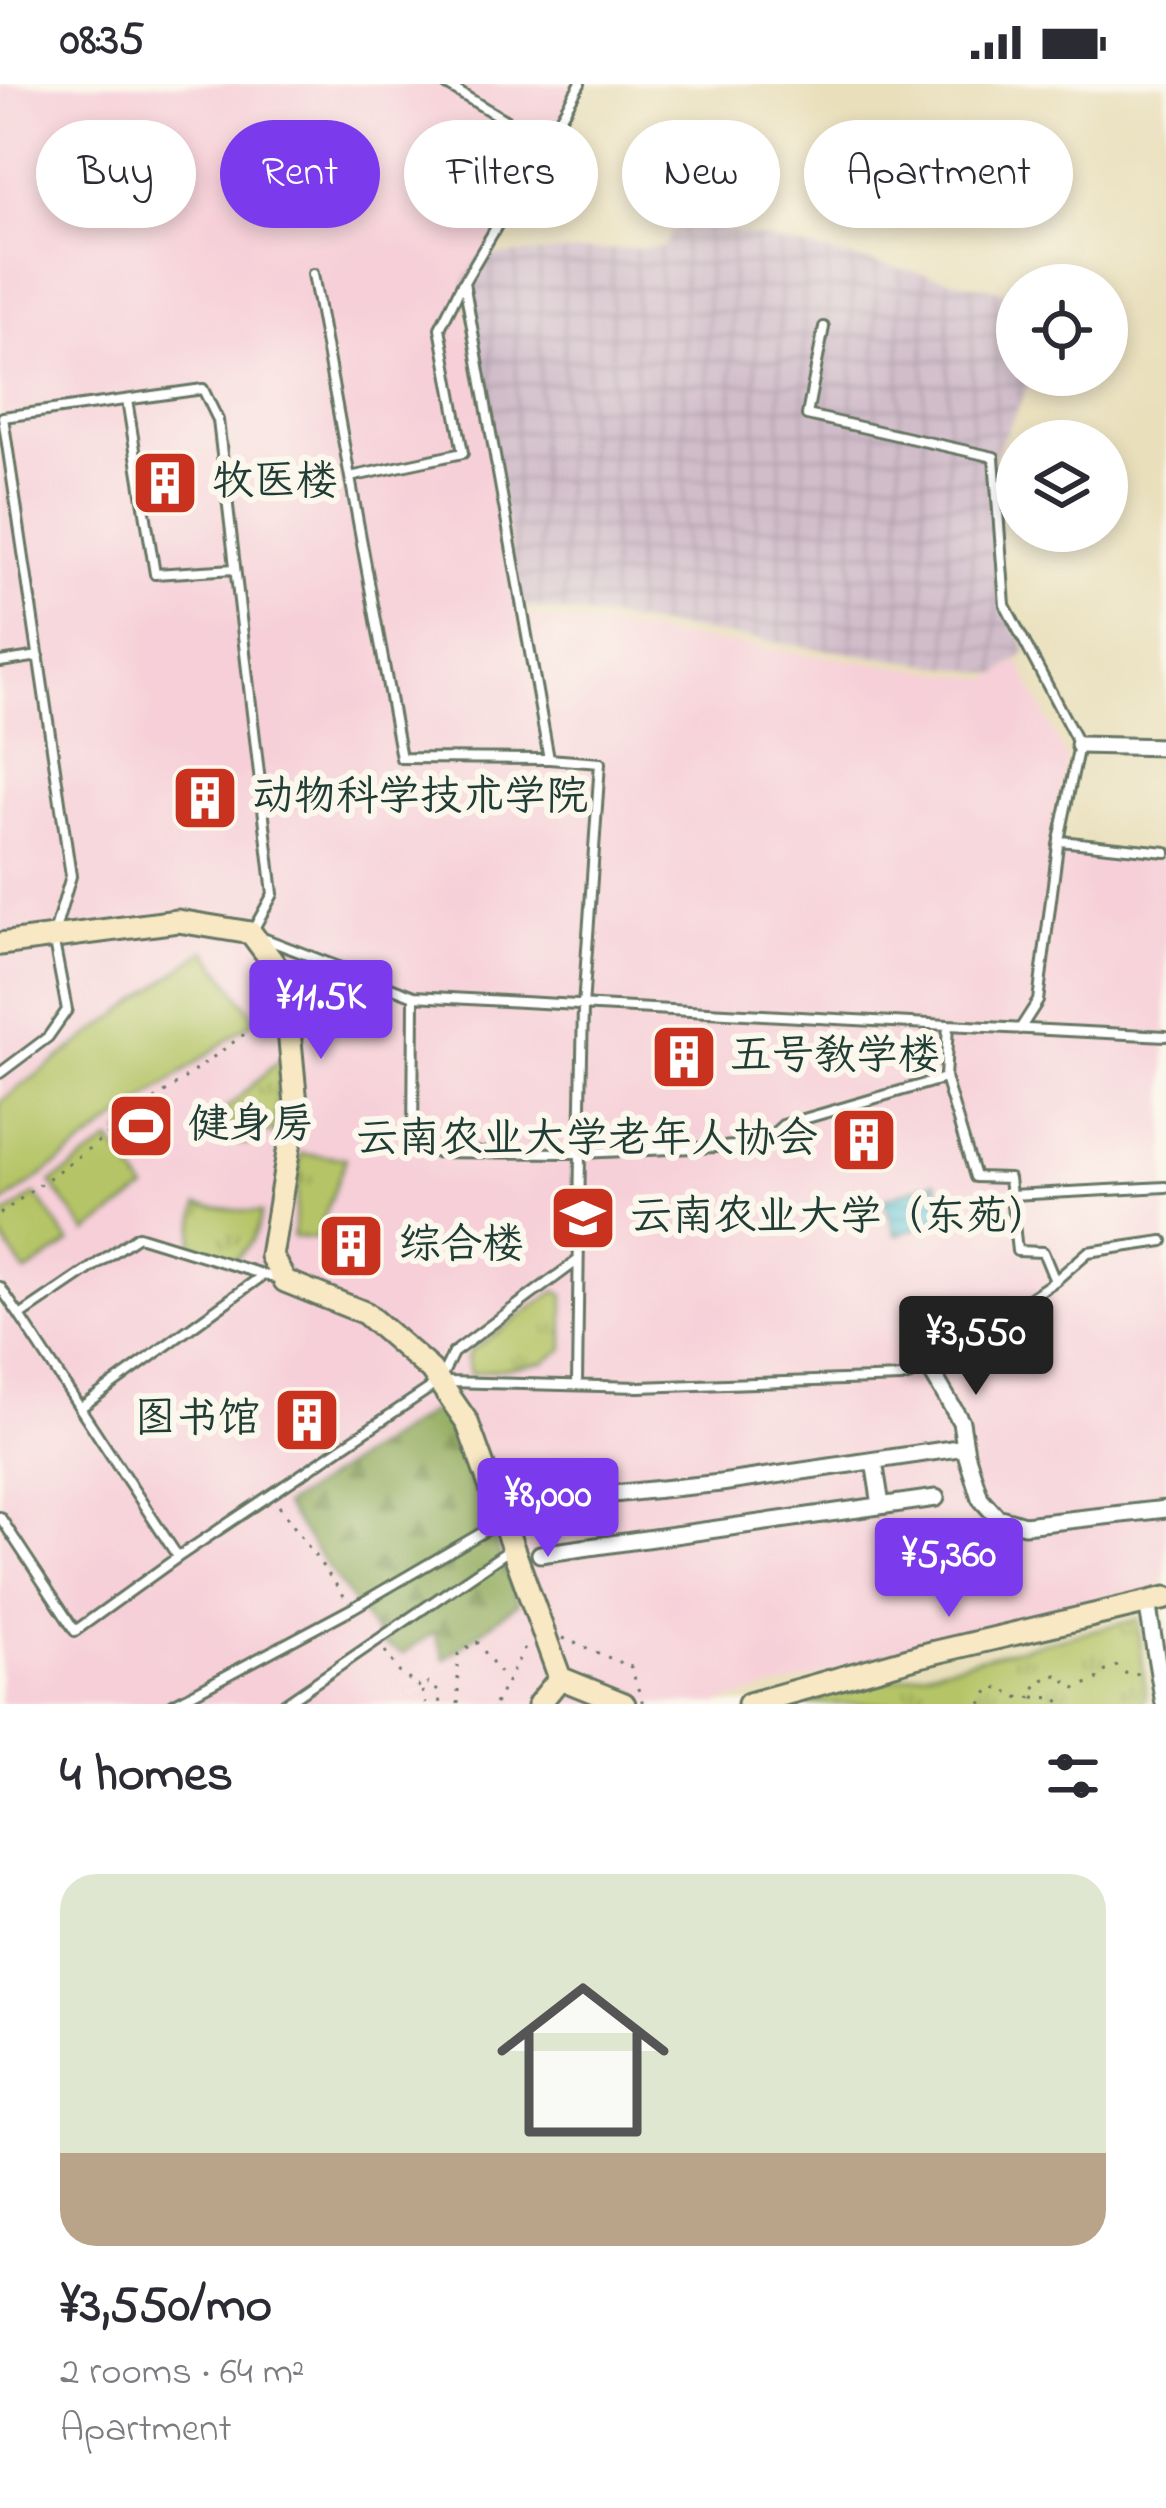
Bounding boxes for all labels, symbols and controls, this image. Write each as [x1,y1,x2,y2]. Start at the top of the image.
text: 08:35 [60,9,144,75]
chip: Buy [36,120,196,228]
chip: Rent [220,120,380,228]
chip: Filters [404,120,598,228]
chip: New [622,120,780,228]
chip: Apartment [804,120,1073,228]
map controls [996,264,1128,552]
button: locate [996,264,1128,396]
button: layers [996,420,1128,552]
building icon: 牧医楼 [130,448,200,518]
place label: 牧医楼 [212,453,338,514]
building icon: 动物科学技术学院 [170,763,240,833]
place label: 动物科学技术学院 [252,768,588,829]
pin: ¥11.5K [223,960,419,1062]
text: ¥11.5K [276,970,366,1027]
building icon: 五号教学楼 [649,1022,719,1092]
place label: 五号教学楼 [730,1027,940,1088]
sports icon: 健身房 [106,1091,176,1161]
place label: 健身房 [188,1096,314,1157]
building icon: 云南农业大学老年人协会 [829,1105,899,1175]
place label: 云南农业大学老年人协会 [356,1110,818,1171]
school or university icon: 云南农业大学（东苑） [548,1183,618,1253]
place label: 云南农业大学（东苑） [630,1188,1050,1249]
building icon: 综合楼 [316,1211,386,1281]
place label: 综合楼 [398,1216,524,1277]
pin: ¥3,550 [878,1296,1074,1398]
text: ¥3,550 [926,1306,1026,1363]
building icon: 图书馆 [272,1385,342,1455]
place label: 图书馆 [134,1390,260,1451]
pin: ¥8,000 [450,1458,646,1560]
text: ¥8,000 [504,1468,592,1525]
pin: ¥5,360 [851,1518,1047,1620]
text: ¥5,360 [902,1528,996,1585]
text: 4 homes [60,1739,233,1814]
icon: filters [1040,1743,1106,1809]
icon: home [475,1952,691,2168]
text: ¥3,550/mo [60,2270,272,2345]
text: 2 rooms · 64 m² [60,2345,305,2402]
text: Apartment [60,2402,232,2459]

